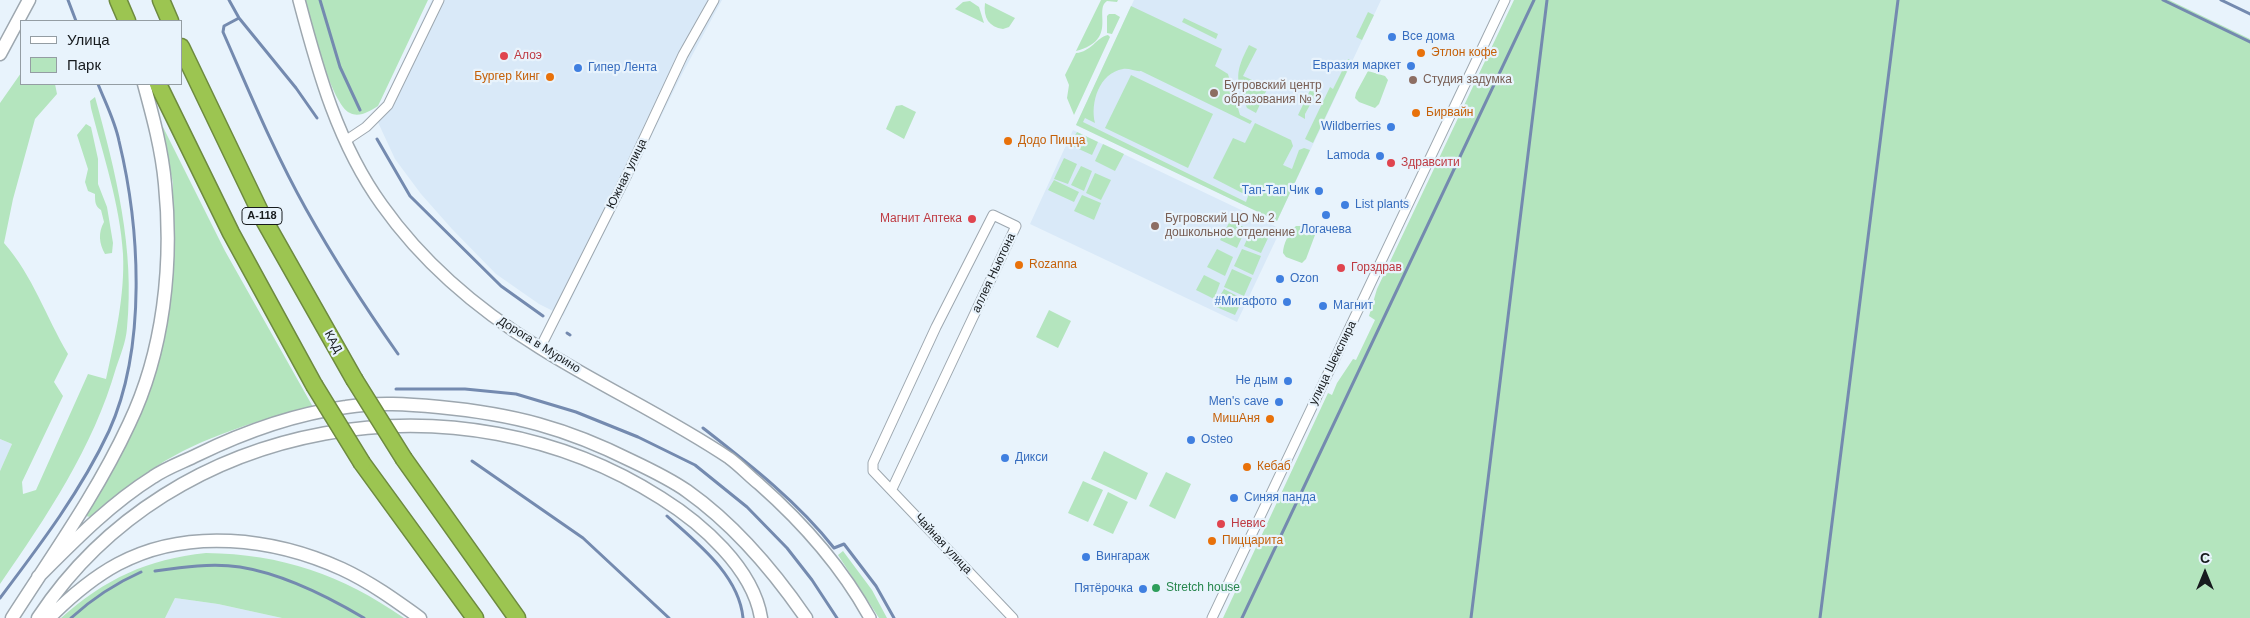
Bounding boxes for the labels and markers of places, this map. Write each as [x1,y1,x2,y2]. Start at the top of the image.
place label: Все дома [1402,30,1455,44]
marker: Все дома [1386,31,1398,43]
place label: Этлон кофе [1431,46,1497,60]
marker: Этлон кофе [1415,47,1427,59]
place label: Алоэ [514,49,542,63]
marker: Алоэ [498,50,510,62]
place label: Евразия маркет [1313,59,1401,73]
marker: Евразия маркет [1405,60,1417,72]
place label: Гипер Лента [588,61,657,75]
marker: Гипер Лента [572,62,584,74]
place label: Бургер Кинг [474,70,540,84]
marker: Бургер Кинг [544,71,556,83]
place label: Студия задумка [1423,73,1512,87]
marker: Студия задумка [1407,74,1419,86]
place label: Бугровский центр образования № 2 [1224,79,1322,107]
marker: Бугровский центр образования № 2 [1208,87,1220,99]
place label: Бирвайн [1426,106,1473,120]
marker: Бирвайн [1410,107,1422,119]
place label: Wildberries [1321,120,1381,134]
marker: Wildberries [1385,121,1397,133]
place label: Додо Пицца [1018,134,1085,148]
marker: Додо Пицца [1002,135,1014,147]
place label: Lamoda [1327,149,1370,163]
marker: Lamoda [1374,150,1386,162]
place label: Здравсити [1401,156,1460,170]
marker: Здравсити [1385,157,1397,169]
place label: Тап-Тап Чик [1242,184,1309,198]
marker: Тап-Тап Чик [1313,185,1325,197]
place label: List plants [1355,198,1409,212]
marker: List plants [1339,199,1351,211]
marker: Логачева [1320,209,1332,221]
place label: Магнит Аптека [880,212,962,226]
place label: Бугровский ЦО № 2 дошкольное отделение [1165,212,1295,240]
marker: Магнит Аптека [966,213,978,225]
marker: Бугровский ЦО № 2 дошкольное отделение [1149,220,1161,232]
place label: Логачева [1301,223,1351,237]
place label: Rozanna [1029,258,1077,272]
marker: Rozanna [1013,259,1025,271]
place label: Горздрав [1351,261,1402,275]
marker: Горздрав [1335,262,1347,274]
place label: Ozon [1290,272,1319,286]
marker: Ozon [1274,273,1286,285]
place label: #Мигафото [1215,295,1277,309]
marker: #Мигафото [1281,296,1293,308]
place label: Магнит [1333,299,1373,313]
marker: Магнит [1317,300,1329,312]
place label: Не дым [1235,374,1278,388]
marker: Не дым [1282,375,1294,387]
place label: Men's cave [1209,395,1269,409]
marker: Men's cave [1273,396,1285,408]
place label: МишАня [1213,412,1260,426]
marker: МишАня [1264,413,1276,425]
place label: Osteo [1201,433,1233,447]
marker: Osteo [1185,434,1197,446]
place label: Дикси [1015,451,1048,465]
marker: Дикси [999,452,1011,464]
place label: Кебаб [1257,460,1291,474]
marker: Кебаб [1241,461,1253,473]
place label: Синяя панда [1244,491,1316,505]
marker: Синяя панда [1228,492,1240,504]
place label: Невис [1231,517,1265,531]
marker: Невис [1215,518,1227,530]
place label: Пиццарита [1222,534,1283,548]
marker: Пиццарита [1206,535,1218,547]
place label: Вингараж [1096,550,1149,564]
marker: Вингараж [1080,551,1092,563]
place label: Stretch house [1166,581,1240,595]
place label: Пятёрочка [1074,582,1133,596]
marker: Stretch house [1150,582,1162,594]
marker: Пятёрочка [1137,583,1149,595]

